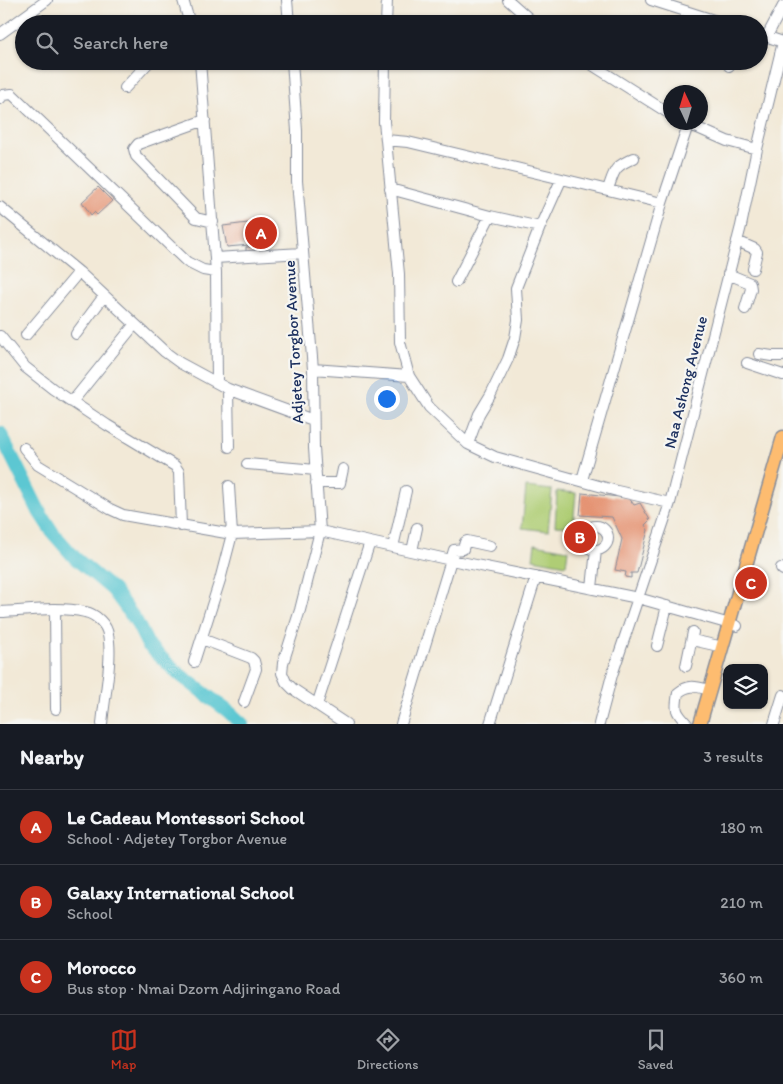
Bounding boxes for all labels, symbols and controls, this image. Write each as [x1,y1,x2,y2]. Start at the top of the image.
search box [15,15,768,70]
icon: search [33,29,61,57]
text: Search here [73,31,168,54]
north arrow [663,85,708,130]
pin: A [245,214,277,252]
street label: Adjetey Torgbor Avenue [280,260,307,424]
street label: Naa Ashong Avenue [660,314,711,450]
your location [374,386,400,412]
pin: B [564,518,596,556]
pin: C [735,564,767,602]
map controls [723,664,768,709]
button: layers [723,664,768,709]
text: Nearby [20,744,84,769]
text: 3 results [703,747,763,766]
text: Le Cadeau Montessori School [67,806,305,829]
text: A [31,818,41,837]
text: 180 m [720,818,763,837]
text: School · Adjetey Torgbor Avenue [67,829,287,848]
text: Galaxy International School [67,881,294,904]
text: B [31,893,41,912]
text: 210 m [720,893,763,912]
text: School [67,904,113,923]
text: Morocco [67,956,136,979]
text: C [31,968,41,987]
text: 360 m [719,968,763,987]
text: Bus stop · Nmai Dzorn Adjiringano Road [67,979,340,998]
tab: Map [110,1026,138,1073]
tab: Directions [357,1026,418,1073]
tab: Saved [638,1026,673,1073]

